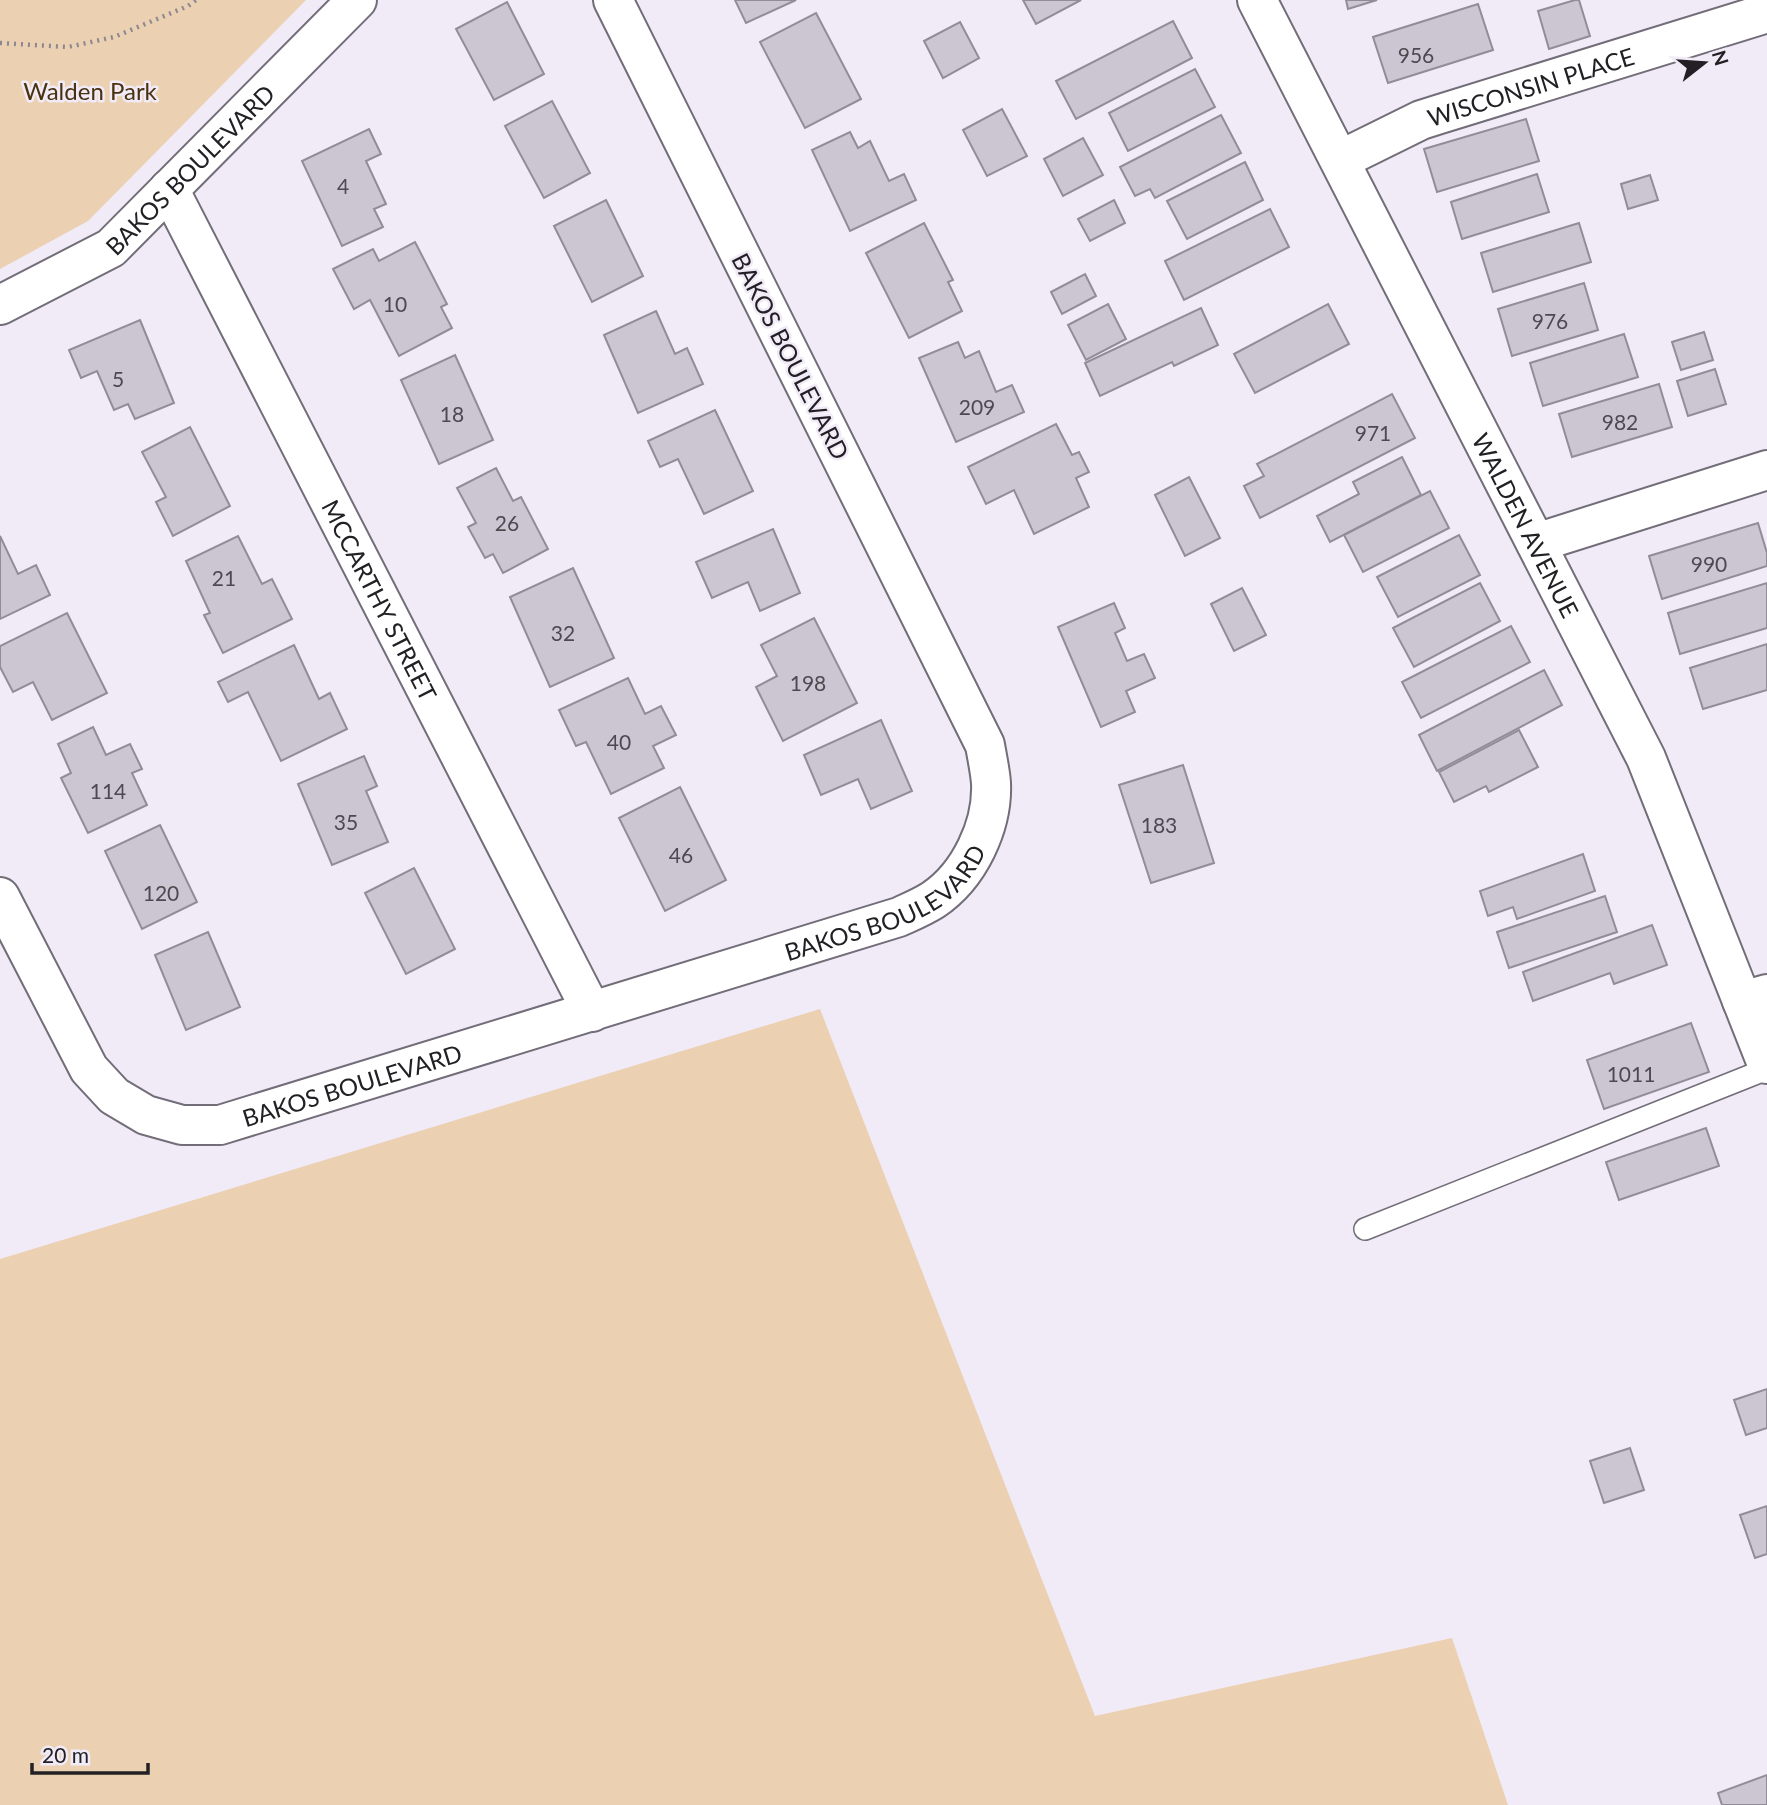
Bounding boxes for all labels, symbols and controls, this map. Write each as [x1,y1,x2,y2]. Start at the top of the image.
north arrow [1669,28,1739,98]
street label: WISCONSIN PLACE [1424,41,1637,132]
house number: 956 [1398,42,1434,67]
text: N [1708,48,1734,68]
park label: Walden Park [23,76,158,105]
street label: BAKOS BOULEVARD [99,78,280,260]
house number: 4 [337,173,349,198]
street label: BAKOS BOULEVARD [726,248,856,464]
house number: 10 [383,291,407,316]
house number: 976 [1532,308,1568,333]
house number: 5 [112,366,124,391]
house number: 209 [959,394,995,419]
house number: 18 [440,401,464,426]
house number: 982 [1602,409,1638,434]
house number: 971 [1355,420,1391,445]
street label: WALDEN AVENUE [1467,428,1586,622]
street label: MCCARTHY STREET [317,495,444,705]
house number: 26 [495,510,519,535]
house number: 990 [1691,551,1727,576]
house number: 21 [212,565,236,590]
house number: 32 [551,620,575,645]
house number: 198 [790,670,826,695]
house number: 40 [607,729,631,754]
house number: 114 [90,778,126,803]
house number: 35 [334,809,358,834]
house number: 183 [1141,812,1177,837]
street label: BAKOS BOULEVARD [781,839,990,966]
house number: 46 [669,842,693,867]
house number: 120 [143,880,179,905]
street label: BAKOS BOULEVARD [239,1037,465,1132]
house number: 1011 [1607,1061,1655,1086]
scale bar [32,1731,147,1775]
text: 20 m [42,1742,89,1767]

